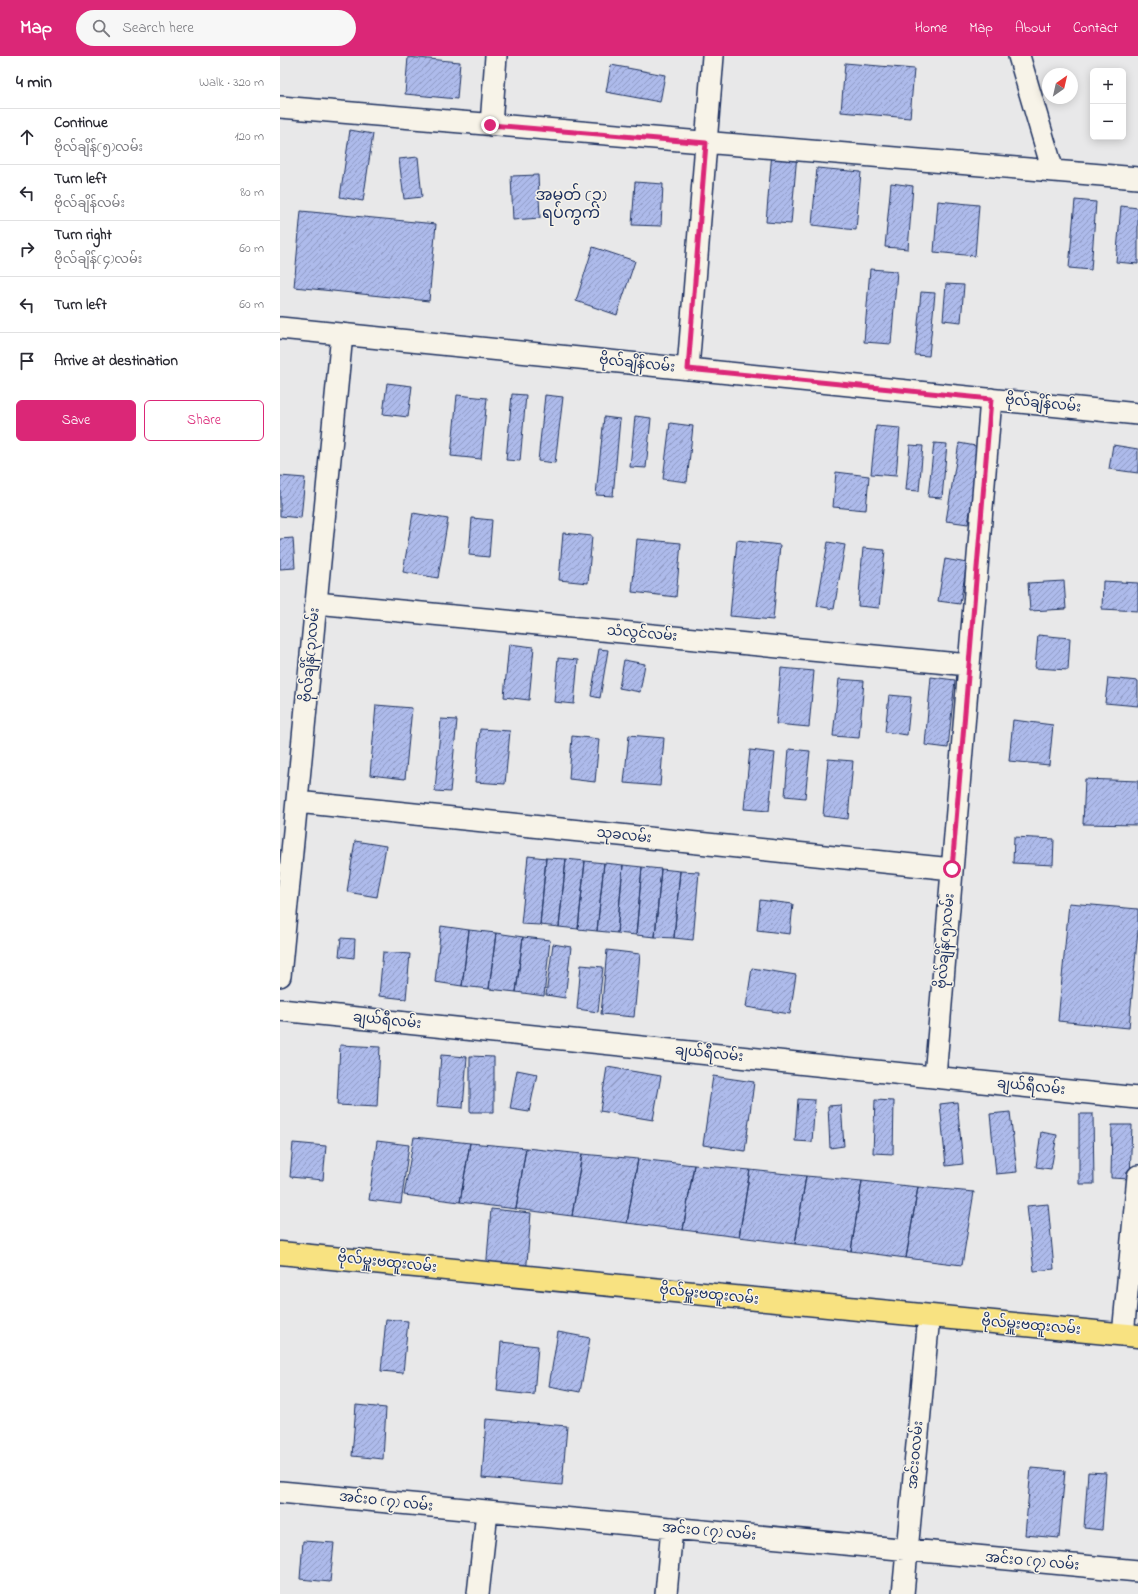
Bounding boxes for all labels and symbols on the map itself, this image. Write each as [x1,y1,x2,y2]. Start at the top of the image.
north arrow [1042,68,1078,104]
route end [481,116,499,134]
district label: အမှတ် (၃) ရပ်ကွက် [535,183,607,226]
street label: ဗိုလ်ချိန်လမ်း [598,349,676,378]
street label: ဗိုလ်ချိန်လမ်း [1004,389,1082,418]
street label: ဗိုလ်ချိန်(၃)လမ်း [295,607,326,703]
street label: သံလွင်လမ်း [606,619,678,648]
street label: သုခလမ်း [595,822,653,849]
route start [943,860,961,878]
street label: ဗိုလ်ချိန်(၅)လမ်း [930,892,961,990]
street label: ချယ်ရီလမ်း [352,1006,422,1035]
street label: ချယ်ရီလမ်း [674,1039,744,1068]
street label: ချယ်ရီလမ်း [996,1072,1066,1101]
street label: ဗိုလ်မှူးဗထူးလမ်း [336,1246,438,1279]
street label: ဗိုလ်မှူးဗထူးလမ်း [658,1278,760,1311]
street label: ဗိုလ်မှူးဗထူးလမ်း [980,1310,1082,1341]
street label: အင်းဝလမ်း [902,1420,929,1490]
street label: အင်းဝ (၇) လမ်း [338,1486,434,1517]
street label: အင်းဝ (၇) လမ်း [661,1516,757,1547]
street label: အင်းဝ (၇) လမ်း [984,1546,1080,1577]

